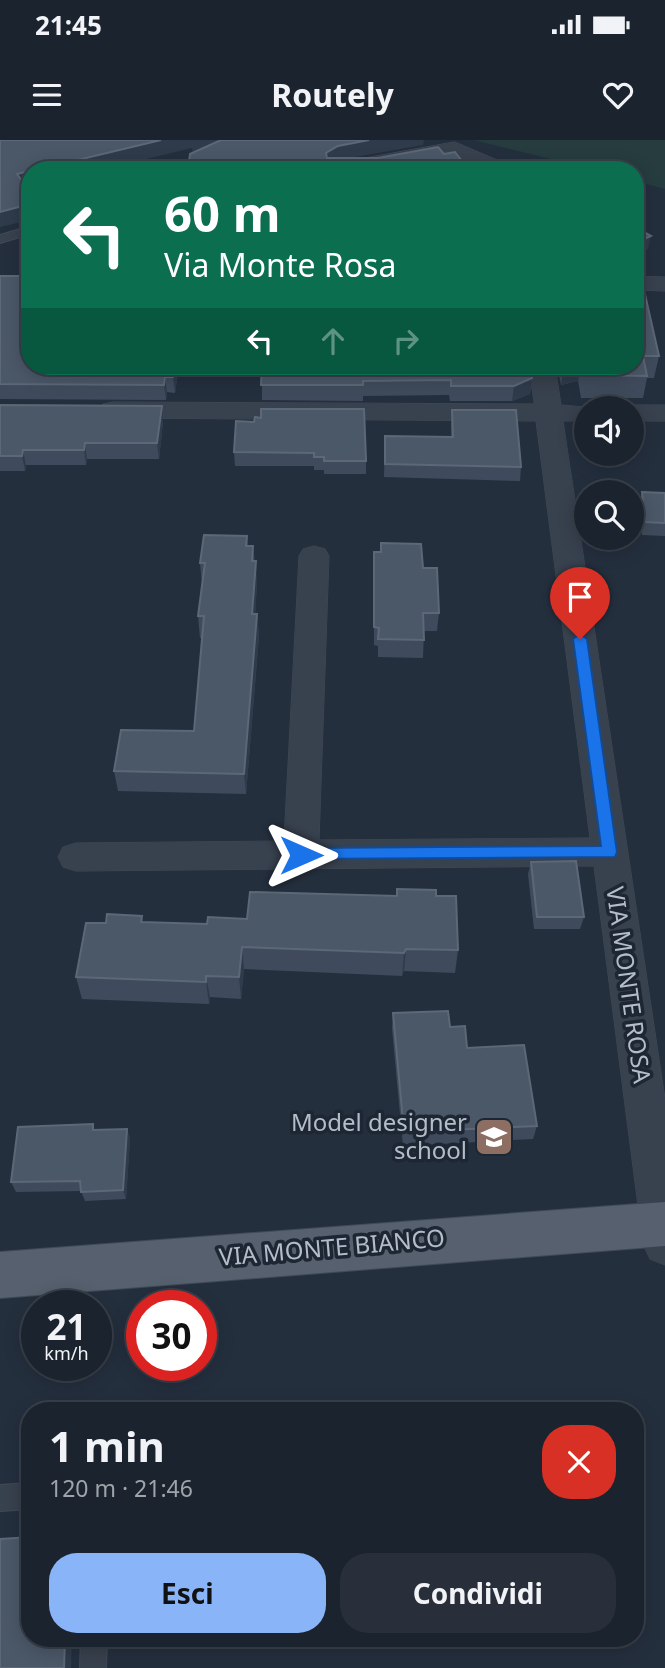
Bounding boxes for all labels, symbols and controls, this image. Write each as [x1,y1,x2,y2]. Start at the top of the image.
text: 21:45 [35,7,102,43]
text: Routely [271,73,394,116]
icon: menu [28,76,66,114]
icon: heart [599,76,637,114]
text: 60 m [164,180,281,246]
icon: left [49,189,140,280]
text: Via Monte Rosa [164,243,396,286]
icon: left [241,322,279,360]
icon: ahead [314,322,352,360]
icon: right [387,322,425,360]
map controls [574,396,644,550]
button: sound [574,396,644,466]
button: search [574,480,644,550]
pin [550,567,610,639]
icon: arrive [561,578,599,616]
position arrow [264,818,338,892]
street label: VIA MONTE ROSA [599,884,660,1086]
place label: Model designer school [291,1105,467,1166]
school or university icon: Model designer school [473,1116,515,1158]
street label: VIA MONTE BIANCO [218,1220,446,1273]
speed limit sign: 30 [126,1290,217,1381]
text: 21 [46,1303,87,1350]
text: km/h [44,1341,89,1365]
text: 1 min [49,1417,165,1474]
button: close [542,1425,616,1499]
text: 120 m · 21:46 [49,1472,193,1504]
button: Esci [49,1553,326,1633]
button: Condividi [340,1553,616,1633]

